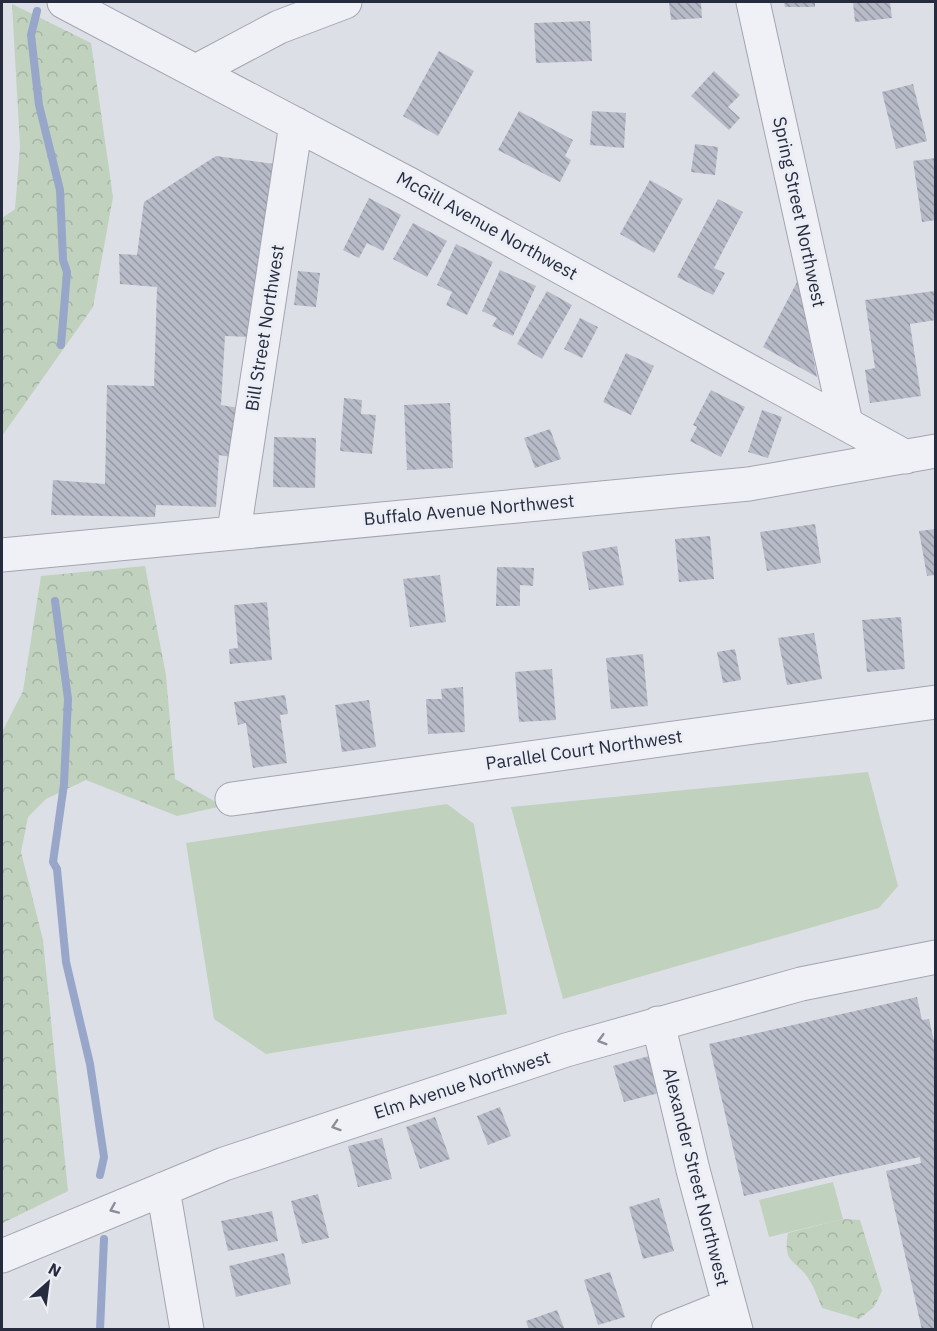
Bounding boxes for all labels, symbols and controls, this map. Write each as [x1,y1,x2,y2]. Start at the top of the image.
street label: Spring Street Northwest [768,115,831,309]
street label: McGill Avenue Northwest [393,166,582,285]
street label: Bill Street Northwest [240,243,289,413]
street label: Buffalo Avenue Northwest [363,489,575,530]
street label: Parallel Court Northwest [484,724,684,775]
one-way arrow [597,1033,607,1045]
street label: Elm Avenue Northwest [371,1045,553,1124]
street label: Alexander Street Northwest [658,1065,735,1289]
one-way arrow [331,1119,342,1132]
one-way arrow [110,1202,121,1214]
north arrow [18,1253,78,1313]
text: N [45,1258,65,1281]

